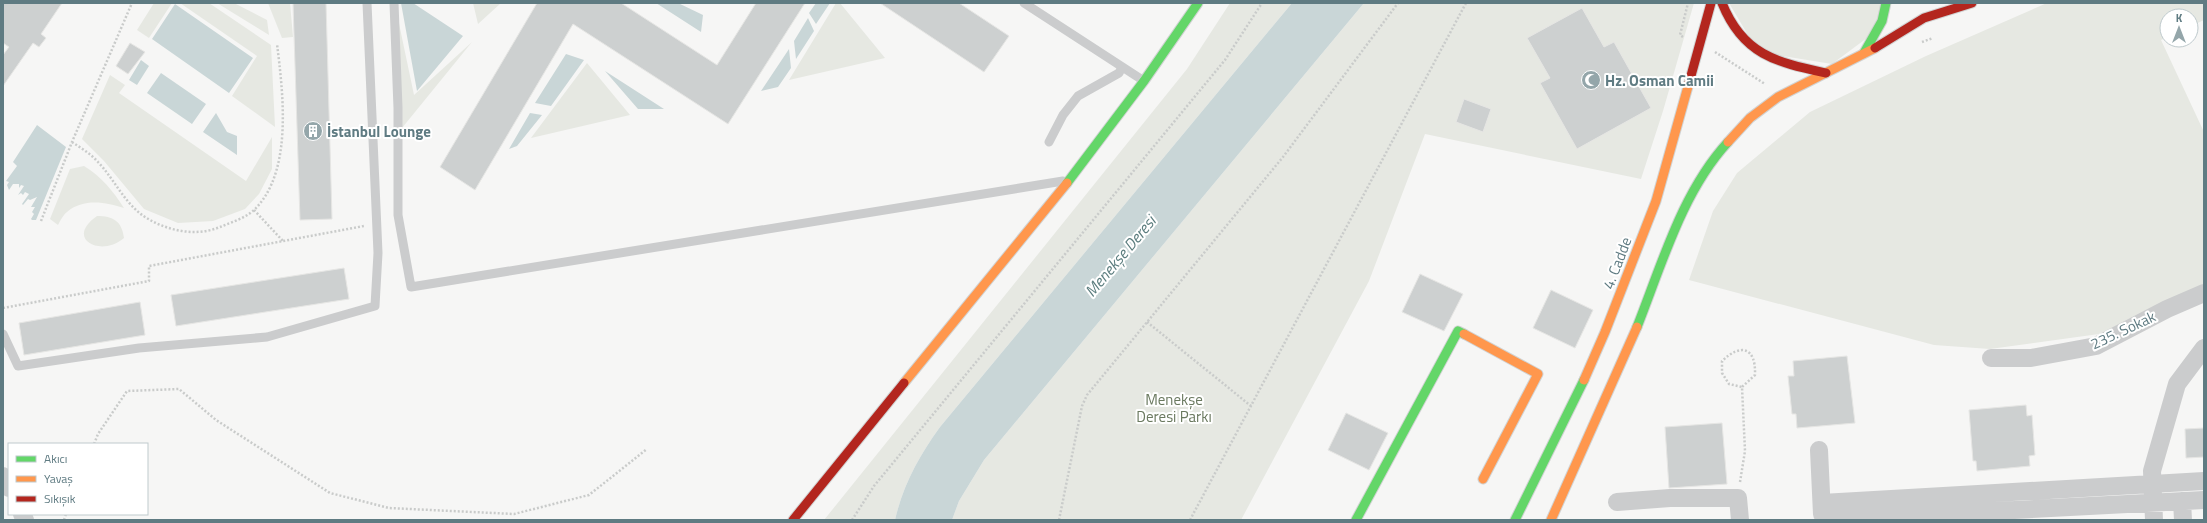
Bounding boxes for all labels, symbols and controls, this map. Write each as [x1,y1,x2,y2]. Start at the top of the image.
north arrow [2159,8,2199,48]
text: K [2176,10,2183,26]
mosque icon: Hz. Osman Camii [1580,69,1602,91]
place label: Hz. Osman Camii [1605,69,1714,92]
building icon: İstanbul Lounge [302,120,324,142]
place label: İstanbul Lounge [327,120,431,143]
water label: Menekşe Deresi [1079,209,1162,302]
street label: 4. Cadde [1597,234,1637,292]
street label: 235. Sokak [2087,305,2159,355]
park label: Menekşe Deresi Parkı [1136,388,1212,428]
legend [8,443,148,515]
text: Akıcı [44,449,67,468]
text: Yavaş [44,469,73,488]
text: Sıkışık [44,489,76,508]

